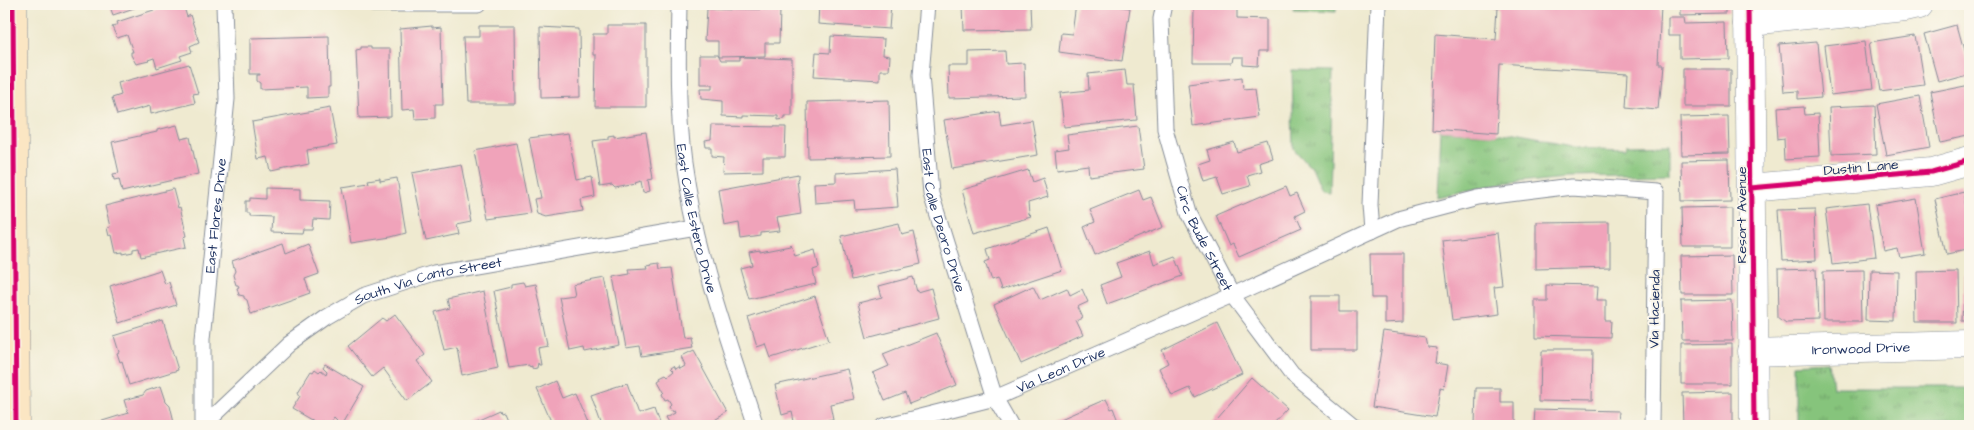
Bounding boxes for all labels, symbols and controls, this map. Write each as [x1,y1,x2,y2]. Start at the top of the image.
street label: East Calle Estero Drive [671,143,722,296]
street label: East Calle Deoro Drive [916,148,970,295]
street label: Dustin Lane [1823,155,1900,181]
street label: East Flores Drive [201,157,232,274]
street label: Resort Avenue [1732,166,1752,263]
street label: Circ Bude Street [1171,183,1237,295]
street label: South Via Canto Street [350,252,504,310]
street label: Via Hacienda [1644,269,1666,349]
street label: Ironwood Drive [1812,338,1911,360]
street label: Via Leon Drive [1013,342,1109,399]

